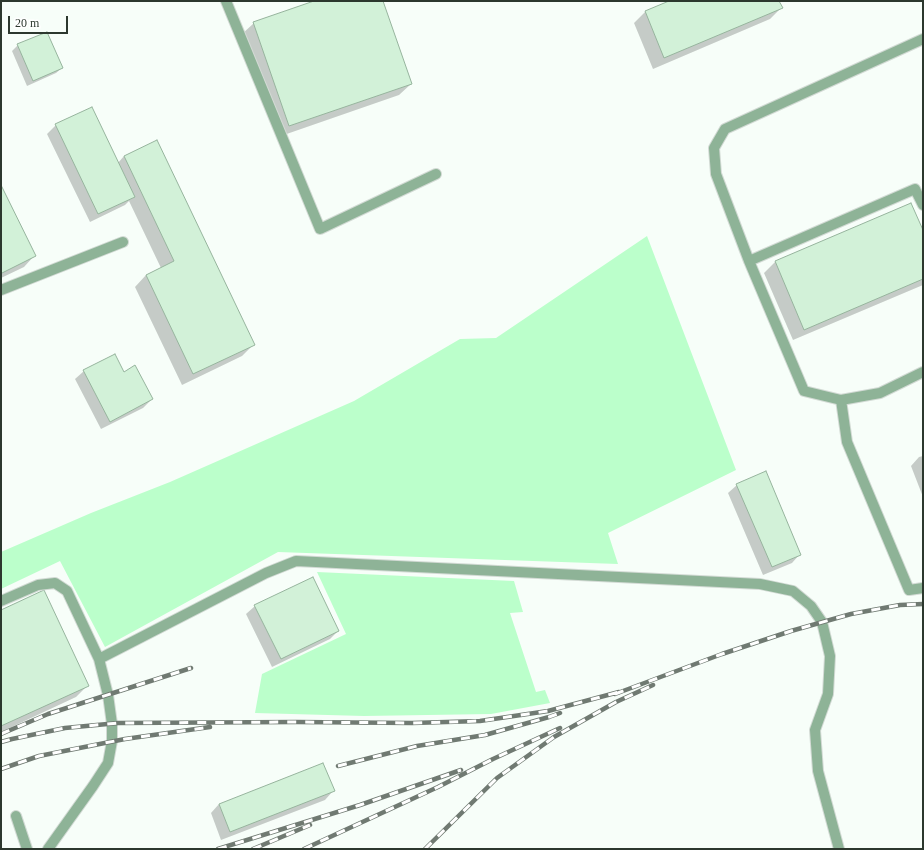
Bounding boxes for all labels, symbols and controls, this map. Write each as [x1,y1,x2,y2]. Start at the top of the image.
scale bar [10,8,70,34]
text: 20 m [15,16,39,30]

